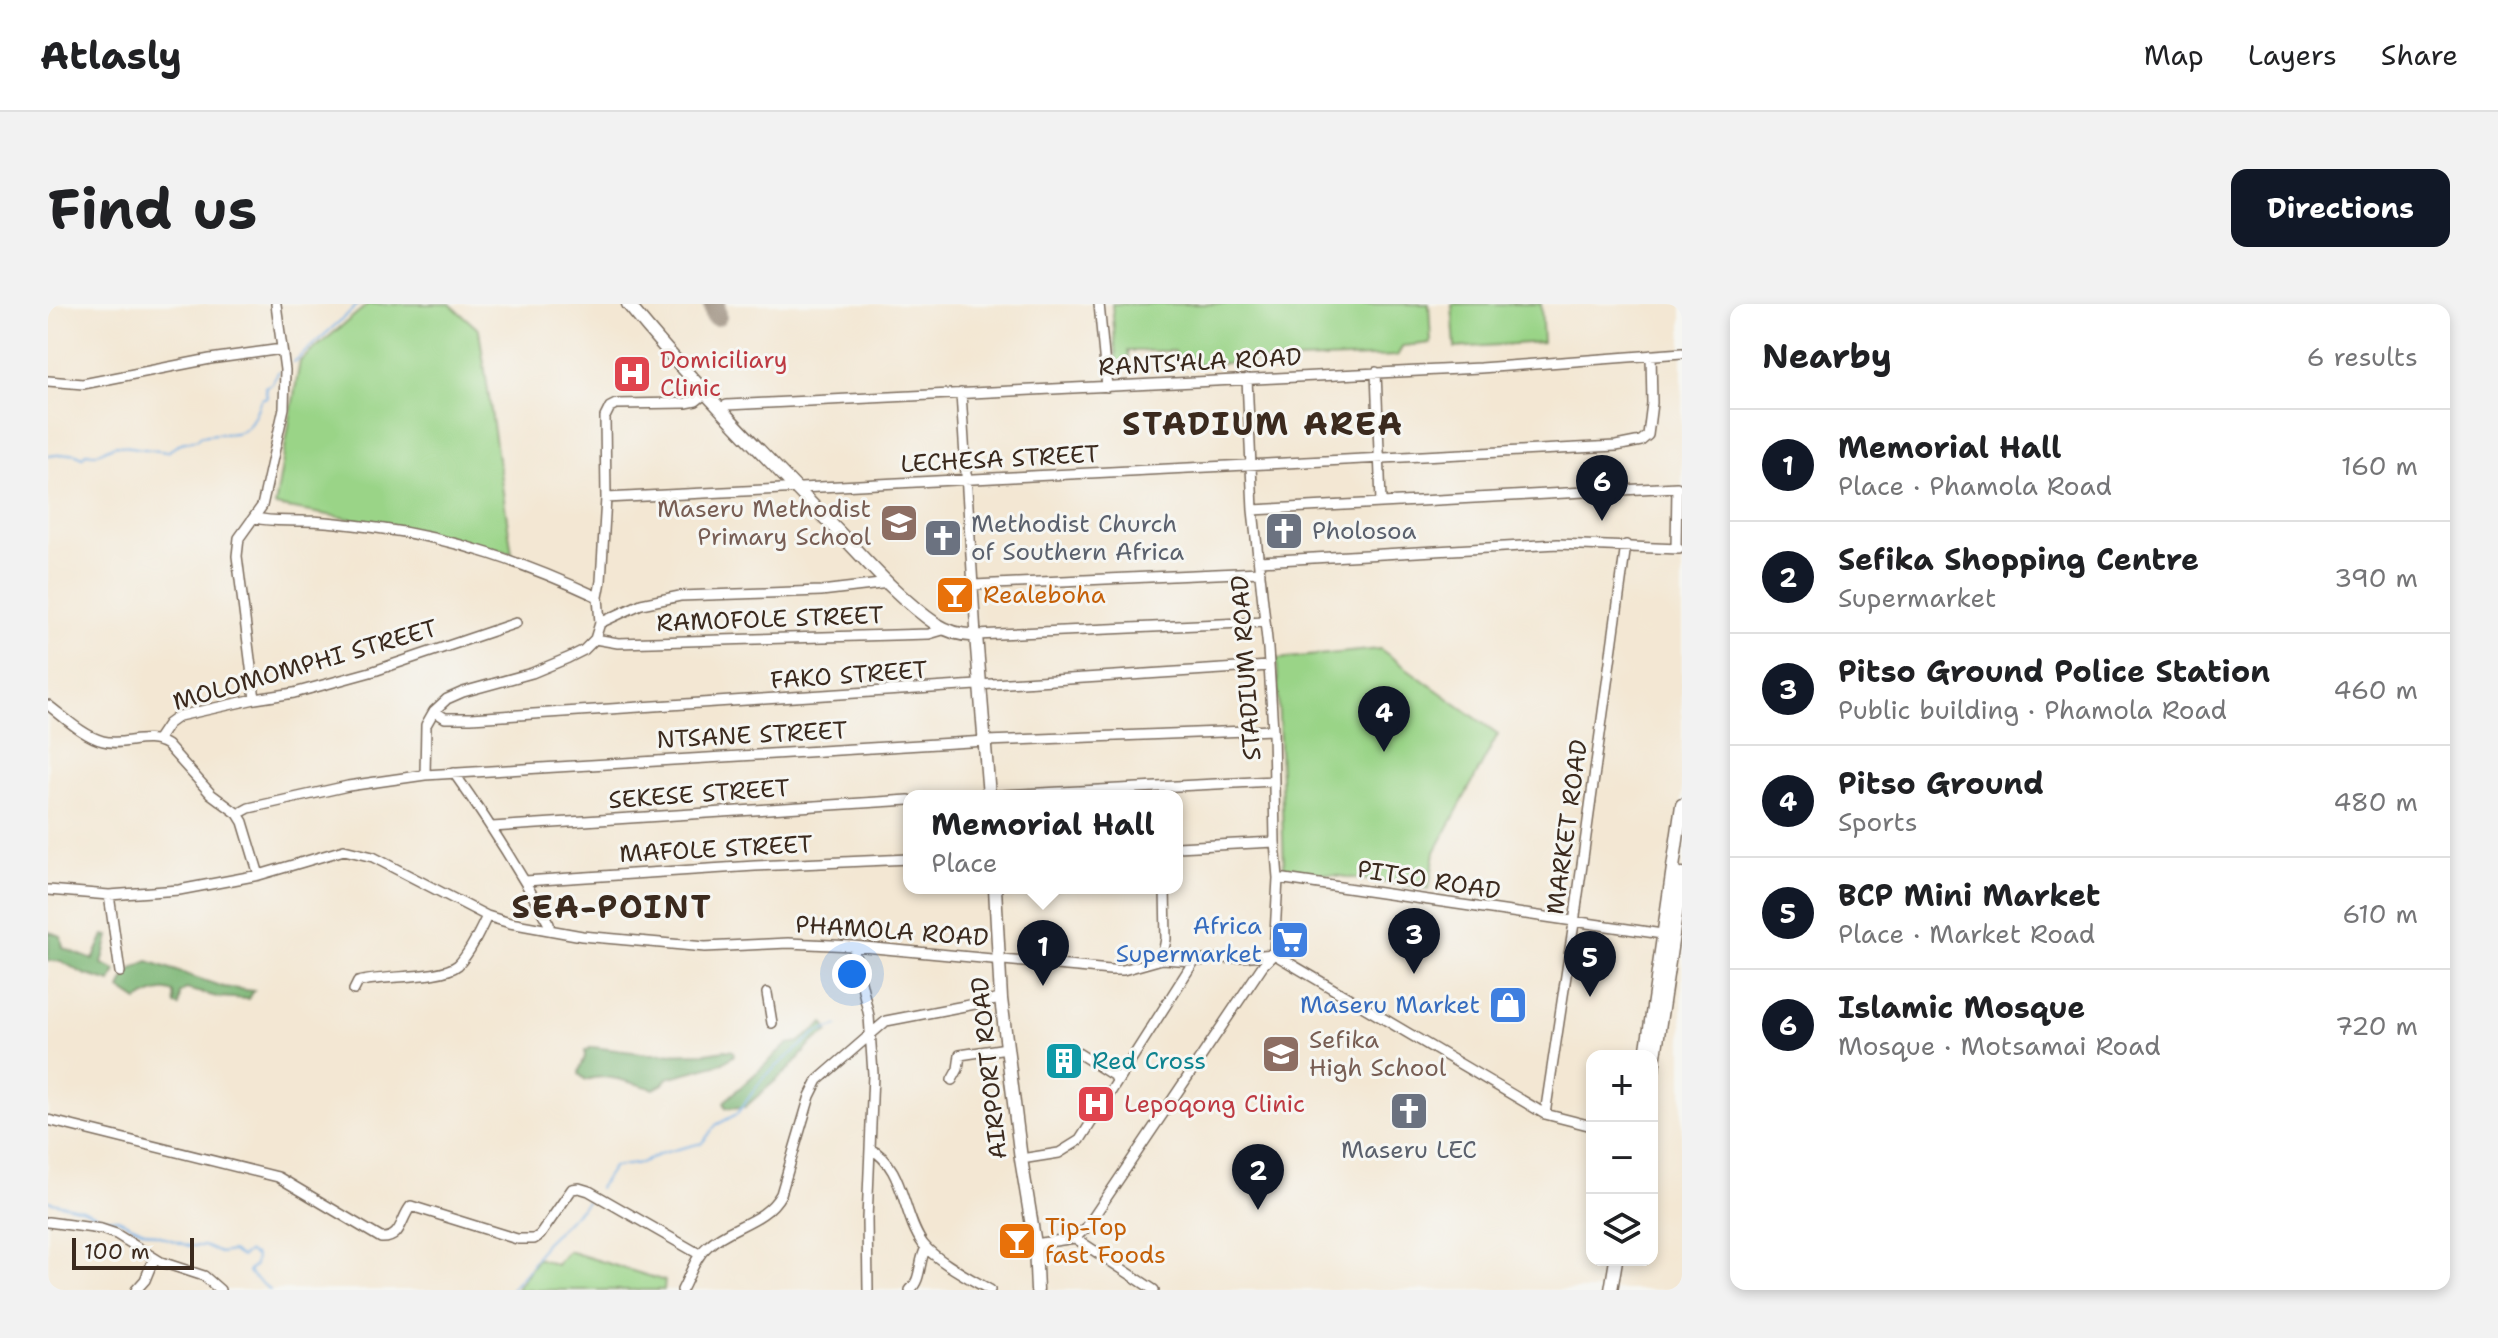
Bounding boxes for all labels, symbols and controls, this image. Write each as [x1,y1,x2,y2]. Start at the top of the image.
text: Atlasly [40,30,182,81]
text: Map [2144,36,2204,74]
text: Layers [2248,36,2337,74]
text: Share [2381,36,2458,74]
button: Directions [2231,169,2450,247]
text: Find us [48,171,257,246]
text: Nearby [1762,333,1892,379]
text: 6 results [2306,339,2418,374]
street label: RANTS'ALA ROAD [1098,341,1302,383]
place label: Domiciliary Clinic [660,344,788,404]
hospital icon: Domiciliary Clinic [611,353,653,395]
district label: STADIUM AREA [1122,402,1404,445]
text: Memorial Hall [1838,427,2061,468]
street label: LECHESA STREET [900,438,1100,480]
text: 1 [1782,448,1794,483]
text: 160 m [2341,448,2418,483]
pin: 6 [1576,455,1628,521]
text: Place · Phamola Road [1838,468,2112,503]
place label: Maseru Methodist Primary School [657,493,872,553]
school or university icon: Maseru Methodist Primary School [878,502,920,544]
place label: Methodist Church of Southern Africa [971,508,1184,568]
church icon: Pholosoa [1263,510,1305,552]
place label: Pholosoa [1312,515,1417,547]
church icon: Methodist Church of Southern Africa [922,517,964,559]
text: Sefika Shopping Centre [1838,539,2199,580]
text: 2 [1779,560,1797,595]
text: 390 m [2334,560,2418,595]
bar icon: Realeboha [934,574,976,616]
street label: STADIUM ROAD [1224,574,1268,762]
place label: Realeboha [983,579,1106,611]
text: Supermarket [1838,580,1996,615]
street label: RAMOFOLE STREET [656,599,884,639]
street label: MOLOMOMPHI STREET [169,612,441,718]
text: Pitso Ground Police Station [1838,651,2270,692]
street label: FAKO STREET [769,654,929,696]
text: 3 [1779,672,1797,707]
text: 460 m [2333,672,2418,707]
pin: 4 [1358,686,1410,752]
text: Public building · Phamola Road [1838,692,2227,727]
street label: NTSANE STREET [656,714,848,756]
street label: MARKET ROAD [1539,737,1595,917]
text: Pitso Ground [1838,763,2044,804]
street label: SEKESE STREET [607,772,791,816]
text: 4 [1779,784,1797,819]
text: 480 m [2333,784,2418,819]
popup [903,790,1183,894]
text: Memorial Hall [931,804,1155,845]
text: Sports [1838,804,1918,839]
street label: MAFOLE STREET [618,828,814,870]
text: Place [931,845,998,880]
street label: PITSO ROAD [1355,853,1503,907]
text: BCP Mini Market [1838,875,2100,916]
district label: SEA-POINT [511,885,713,928]
text: 5 [1780,896,1796,931]
text: 610 m [2342,896,2418,931]
street label: PHAMOLA ROAD [794,908,990,954]
pin: 3 [1388,908,1440,974]
place label: Africa Supermarket [1116,910,1262,970]
text: Place · Market Road [1838,916,2095,951]
supermarket icon: Africa Supermarket [1269,919,1311,961]
pin: 1 [1017,920,1069,986]
pin: 5 [1564,931,1616,997]
your location [832,954,872,994]
street label: AIRPORT ROAD [963,975,1015,1161]
shop icon: Maseru Market [1487,984,1529,1026]
text: Islamic Mosque [1838,987,2085,1028]
place label: Maseru Market [1300,989,1480,1021]
text: 6 [1779,1008,1797,1043]
text: 720 m [2335,1008,2418,1043]
place label: Sefika High School [1309,1024,1447,1084]
text: Mosque · Motsamai Road [1838,1028,2161,1063]
school or university icon: Sefika High School [1260,1033,1302,1075]
building icon: Red Cross [1043,1040,1085,1082]
place label: Red Cross [1092,1045,1206,1077]
map controls [1586,1050,1658,1266]
button: + [1586,1050,1658,1122]
hospital icon: Lepoqong Clinic [1075,1083,1117,1125]
place label: Lepoqong Clinic [1124,1088,1305,1120]
church icon: Maseru LEC [1388,1090,1430,1132]
button: − [1586,1122,1658,1194]
place label: Maseru LEC [1341,1134,1477,1166]
pin: 2 [1232,1144,1284,1210]
button: layers [1586,1194,1658,1266]
place label: Tip-Top fast Foods [1045,1211,1166,1271]
bar icon: Tip-Top fast Foods [996,1220,1038,1262]
scale bar [72,1234,194,1270]
text: 100 m [84,1237,150,1266]

